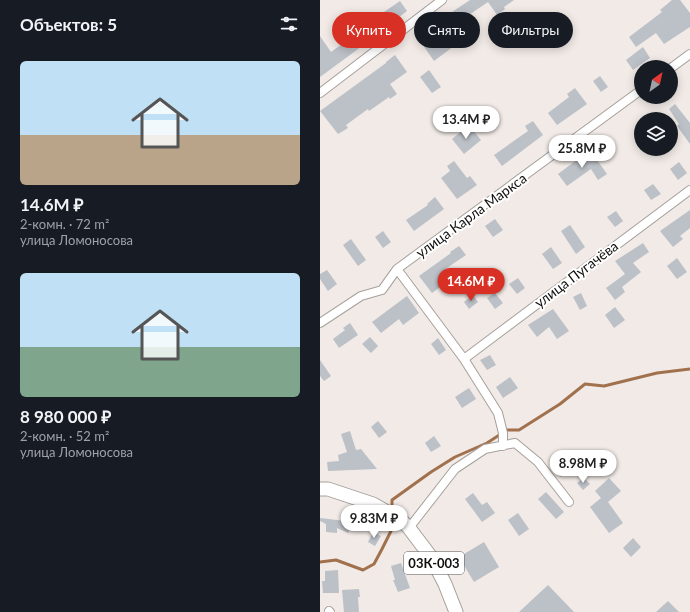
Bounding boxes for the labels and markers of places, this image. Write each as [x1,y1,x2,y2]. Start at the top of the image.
pin: 13.4M ₽ [429,106,503,140]
pin: 25.8M ₽ [545,135,619,169]
pin: 14.6M ₽ [434,268,508,302]
pin: 8.98M ₽ [546,450,620,484]
pin: 9.83M ₽ [337,505,411,539]

